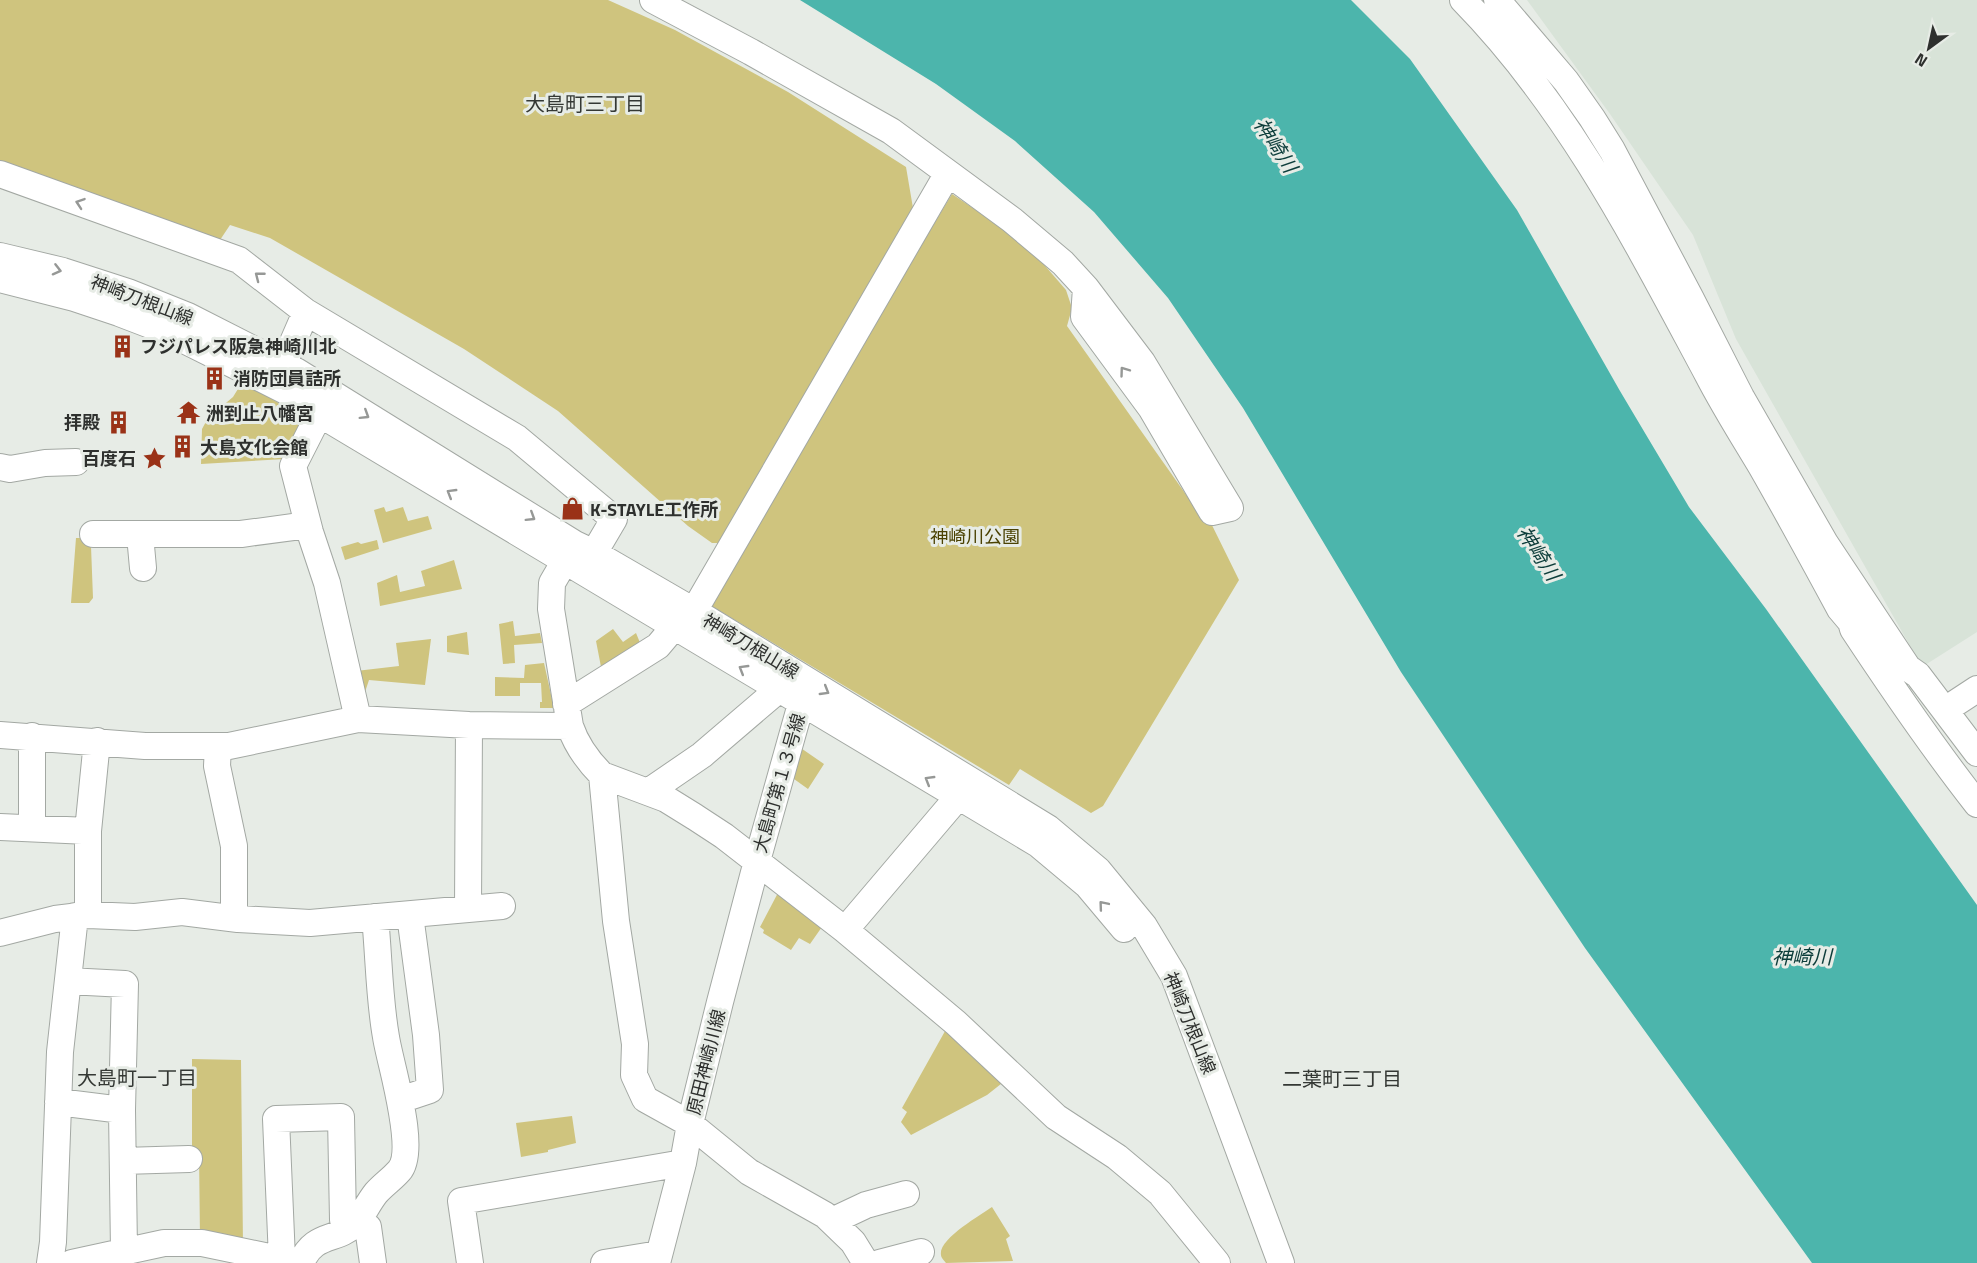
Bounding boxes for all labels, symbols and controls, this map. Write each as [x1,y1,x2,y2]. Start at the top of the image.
north arrow [1899,18,1959,78]
text: N [1910,47,1932,74]
district label: 大島町三丁目 [525,88,645,119]
water label: 神崎川 [1247,111,1306,180]
one-way arrow [75,197,86,210]
one-way arrow [52,262,62,275]
street label: 神崎刀根山線 [87,268,197,332]
one-way arrow [255,273,266,284]
building icon: フジパレス阪急神崎川北 [109,333,135,359]
place label: フジパレス阪急神崎川北 [140,333,337,360]
building icon: 消防団員詰所 [202,365,228,391]
place label: 消防団員詰所 [233,365,341,392]
one-way arrow [1120,367,1131,378]
temple icon: 洲到止八幡宮 [175,400,201,426]
place label: 洲到止八幡宮 [206,400,314,427]
one-way arrow [359,407,369,419]
place label: 拝殿 [64,409,100,436]
building icon: 拝殿 [105,409,131,435]
building icon: 大島文化会館 [169,434,195,460]
place label: 大島文化会館 [200,434,308,461]
place label: 百度石 [82,445,136,472]
place icon: 百度石 [141,445,167,471]
one-way arrow [447,488,457,500]
shop icon: K-STAYLE工作所 [559,496,585,522]
place label: K-STAYLE工作所 [590,496,718,523]
one-way arrow [525,509,535,521]
water label: 神崎川 [1510,519,1569,588]
park label: 神崎川公園 [930,523,1020,550]
street label: 神崎刀根山線 [698,607,804,685]
one-way arrow [739,665,749,677]
one-way arrow [819,684,829,696]
street label: 大島町第１３号線 [746,710,812,856]
one-way arrow [925,775,935,787]
one-way arrow [1100,901,1111,912]
water label: 神崎川 [1772,941,1834,972]
street label: 神崎刀根山線 [1157,968,1223,1078]
street label: 原田神崎川線 [680,1006,732,1118]
district label: 大島町一丁目 [77,1062,197,1093]
district label: 二葉町三丁目 [1282,1063,1402,1094]

